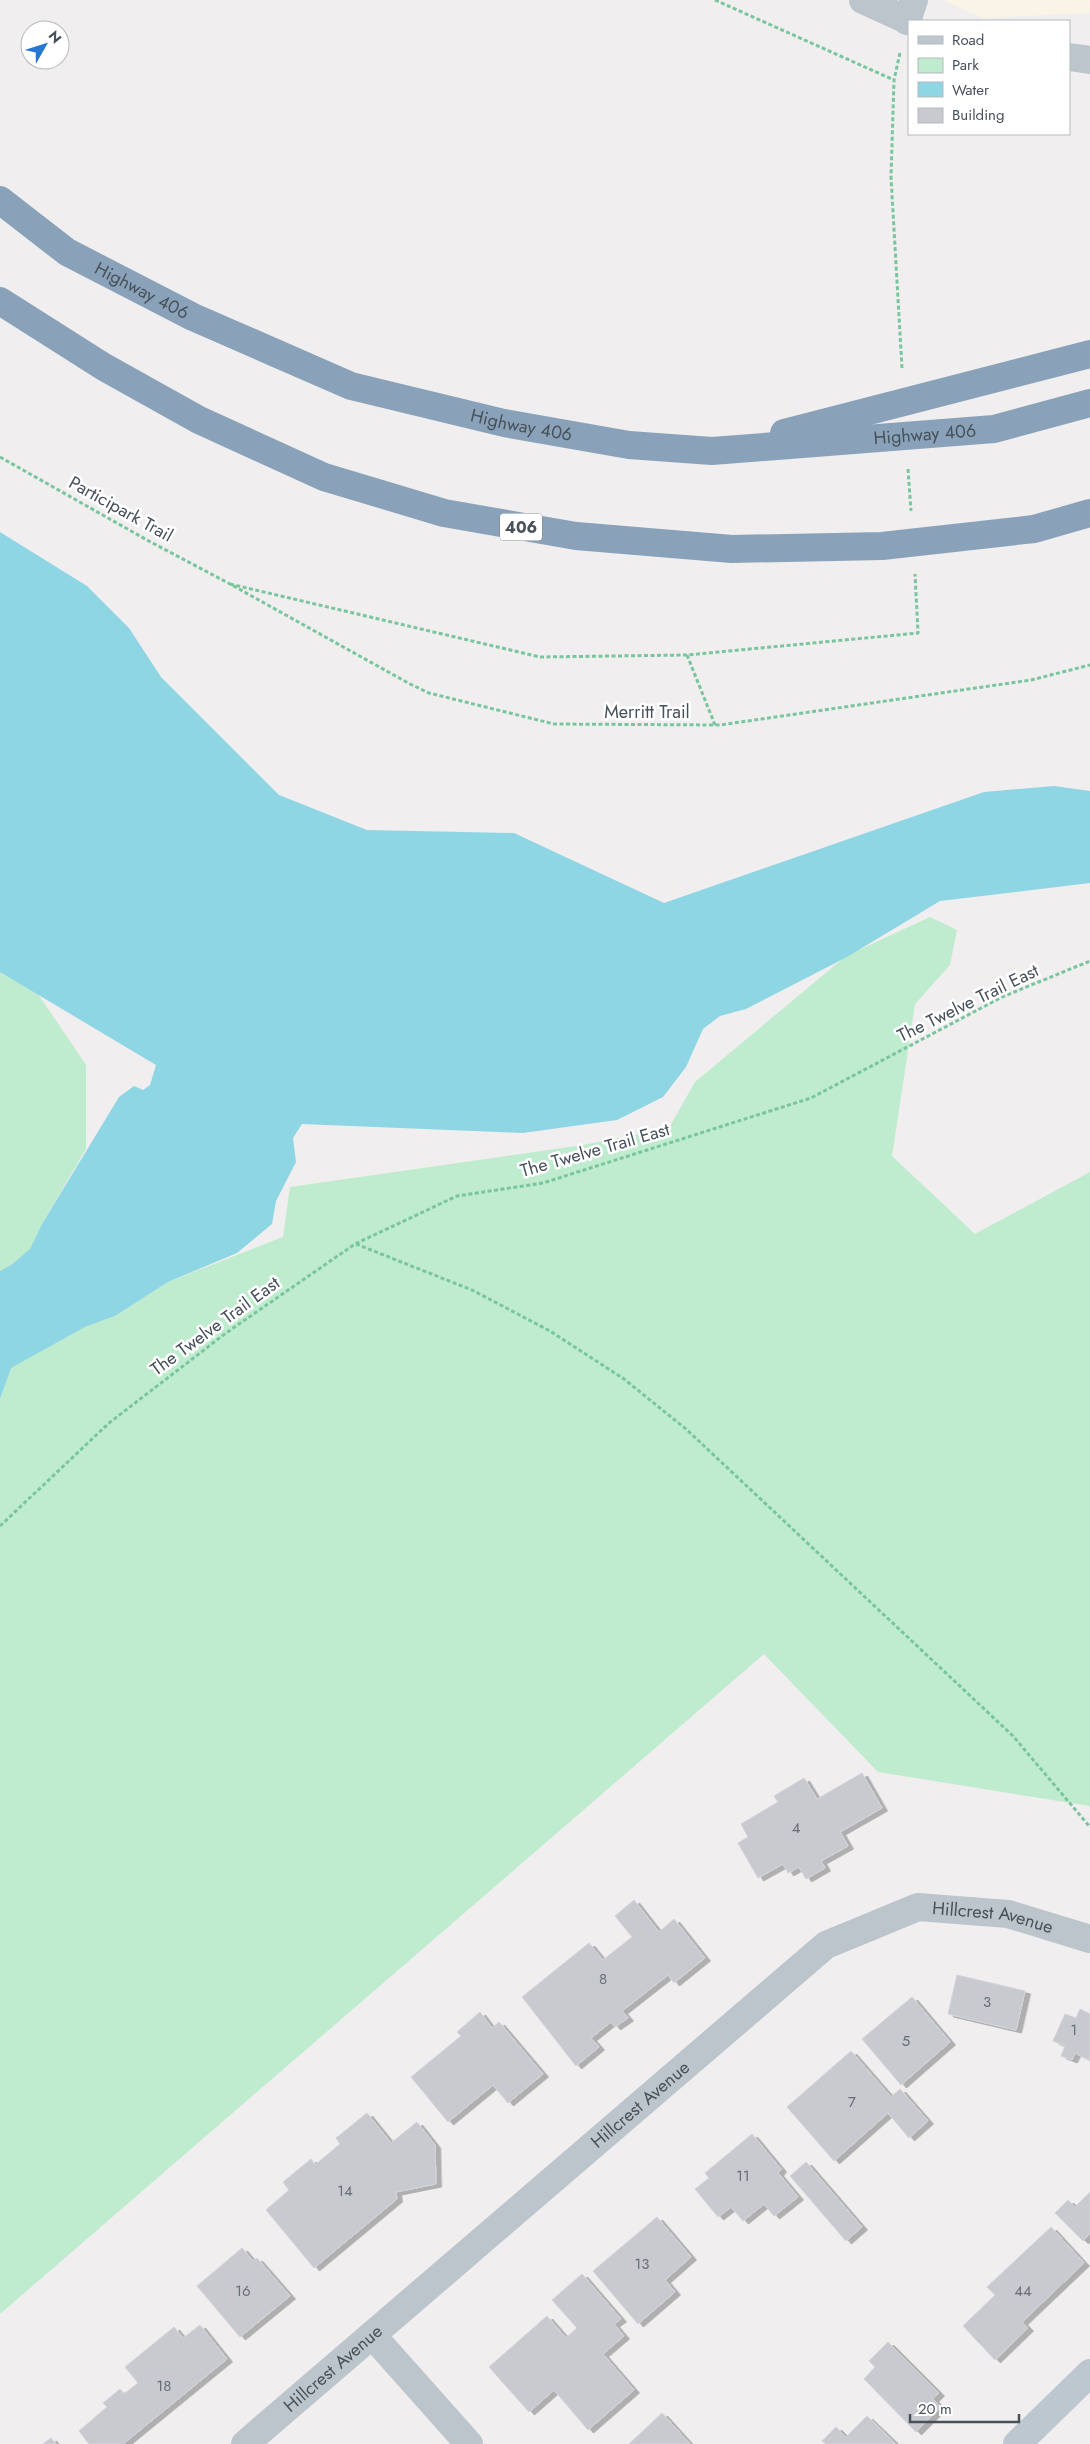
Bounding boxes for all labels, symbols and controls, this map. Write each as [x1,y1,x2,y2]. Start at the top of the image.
north arrow [20,20,70,70]
legend [908,20,1070,135]
text: N [44,26,66,47]
text: Road [952,29,984,51]
text: Park [952,54,979,76]
text: Water [952,79,990,101]
text: Building [952,104,1004,126]
street label: Highway 406 [90,255,194,326]
street label: Highway 406 [468,402,574,448]
street label: Highway 406 [872,417,977,451]
street label: Participark Trail [64,470,178,548]
road number: 406 [500,514,542,540]
street label: Merritt Trail [604,699,690,725]
street label: The Twelve Trail East [893,957,1044,1048]
street label: The Twelve Trail East [517,1116,673,1184]
street label: The Twelve Trail East [145,1270,286,1382]
house number: 4 [792,1817,801,1839]
street label: Hillcrest Avenue [931,1895,1056,1940]
house number: 8 [599,1968,607,1990]
house number: 3 [983,1991,991,2013]
house number: 1 [1071,2019,1077,2041]
house number: 5 [902,2030,910,2052]
street label: Hillcrest Avenue [585,2055,695,2154]
house number: 7 [848,2091,856,2113]
house number: 11 [736,2165,750,2187]
house number: 14 [337,2180,353,2202]
house number: 13 [635,2253,649,2275]
house number: 16 [235,2280,251,2302]
house number: 44 [1014,2280,1032,2302]
street label: Hillcrest Avenue [278,2319,388,2418]
house number: 18 [157,2375,171,2397]
scale bar [910,2392,1019,2424]
text: 20 m [918,2398,952,2420]

